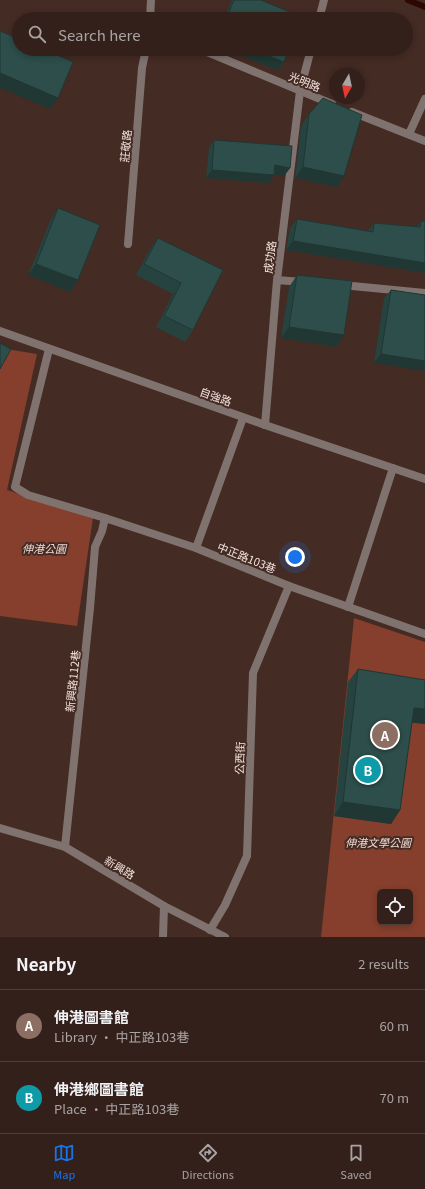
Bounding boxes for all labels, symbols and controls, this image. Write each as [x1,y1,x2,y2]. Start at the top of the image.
search box [12,12,413,56]
icon: search [26,23,48,45]
text: Search here [58,24,140,45]
street label: 光明路 [287,67,323,95]
north arrow [329,68,365,104]
street label: 莊敬路 [116,129,134,163]
street label: 成功路 [259,240,279,274]
street label: 自強路 [198,383,234,409]
street label: 中正路103巷 [215,538,279,576]
park label: 伸港公園 [22,540,68,556]
your location [285,547,305,567]
street label: 新興路112巷 [61,649,83,713]
pin: A [372,720,398,750]
street label: 公西街 [230,741,248,775]
pin: B [355,755,381,785]
park label: 伸港文學公園 [345,834,413,850]
street label: 新興路 [102,852,138,882]
map controls [377,889,413,925]
button: locate [377,889,413,925]
text: Nearby [16,951,76,976]
text: 2 results [358,954,409,973]
text: 伸港圖書館 [54,1006,129,1027]
text: A [25,1016,33,1035]
text: 60 m [380,1016,409,1035]
text: Library · 中正路103巷 [54,1027,189,1046]
text: 伸港鄉圖書館 [54,1078,144,1099]
text: B [25,1088,33,1107]
text: 70 m [380,1088,409,1107]
text: Place · 中正路103巷 [54,1099,179,1118]
tab: Map [53,1142,75,1182]
tab: Directions [182,1142,234,1182]
tab: Saved [340,1142,372,1182]

